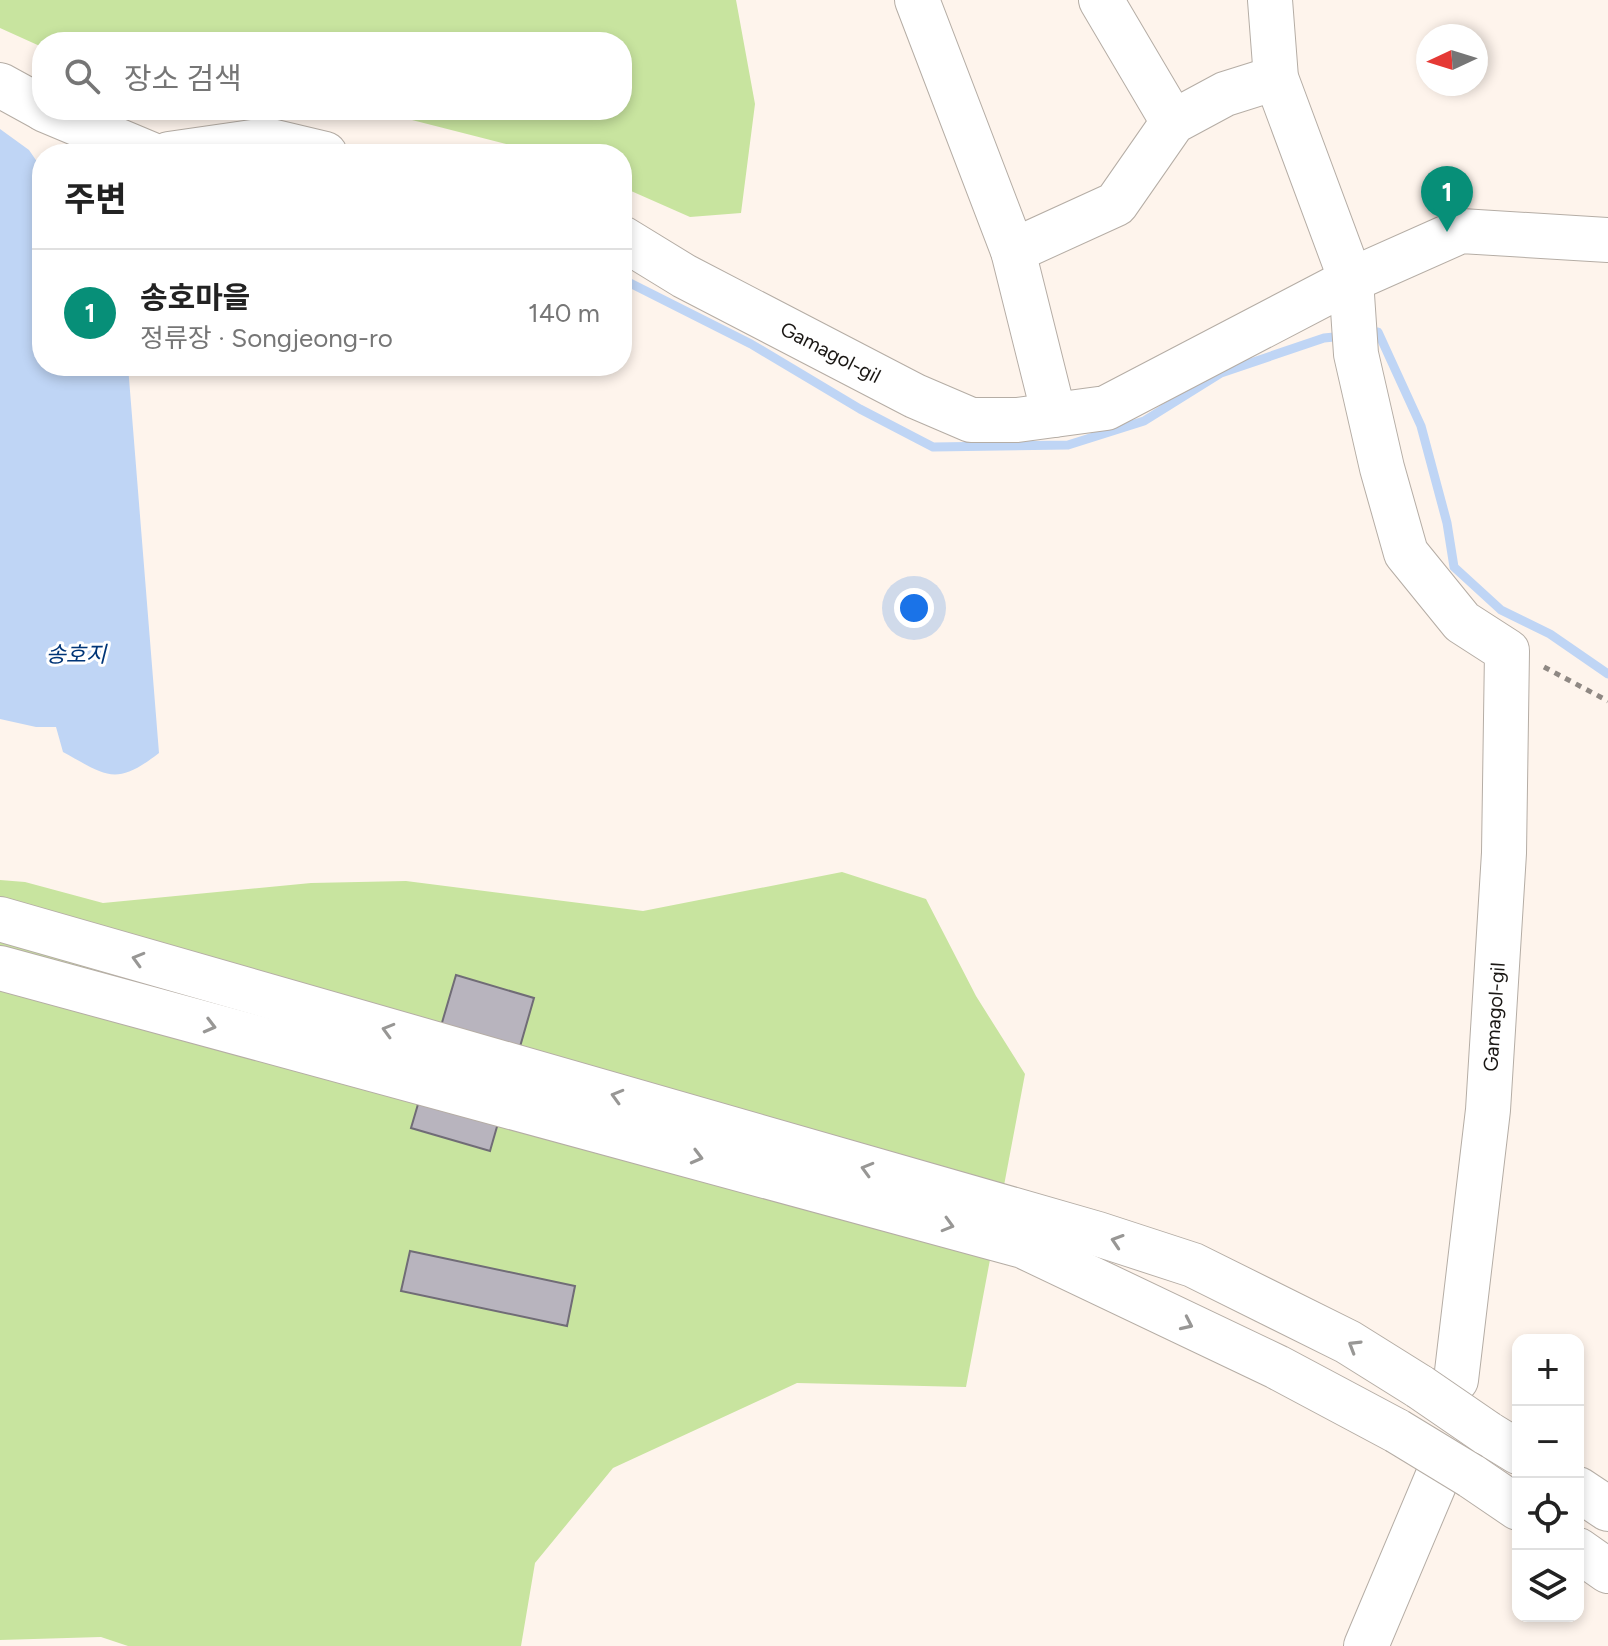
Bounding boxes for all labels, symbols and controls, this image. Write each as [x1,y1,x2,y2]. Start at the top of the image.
north arrow [1416,24,1488,96]
search box [32,32,632,120]
icon: search [60,54,104,98]
text: 장소 검색 [124,60,242,97]
pin: 1 [1421,166,1473,232]
text: 주변 [64,179,127,220]
text: 송호마을 [140,279,250,316]
text: 1 [85,297,95,329]
text: 140 m [528,297,600,329]
street label: Gamagol-gil [777,316,885,388]
text: 정류장 · Songjeong-ro [140,322,393,354]
your location [894,588,934,628]
water label: 송호지 [46,641,108,668]
one-way arrow [131,952,145,968]
street label: Gamagol-gil [1478,962,1510,1072]
one-way arrow [203,1016,217,1033]
one-way arrow [381,1023,395,1039]
one-way arrow [611,1089,625,1106]
one-way arrow [690,1147,703,1164]
one-way arrow [861,1161,875,1178]
one-way arrow [940,1216,954,1233]
one-way arrow [1111,1234,1125,1250]
one-way arrow [1179,1315,1194,1330]
map controls [1512,1334,1584,1622]
button: + [1512,1334,1584,1406]
one-way arrow [1348,1340,1363,1356]
button: − [1512,1406,1584,1478]
button: locate [1512,1478,1584,1550]
button: layers [1512,1550,1584,1622]

